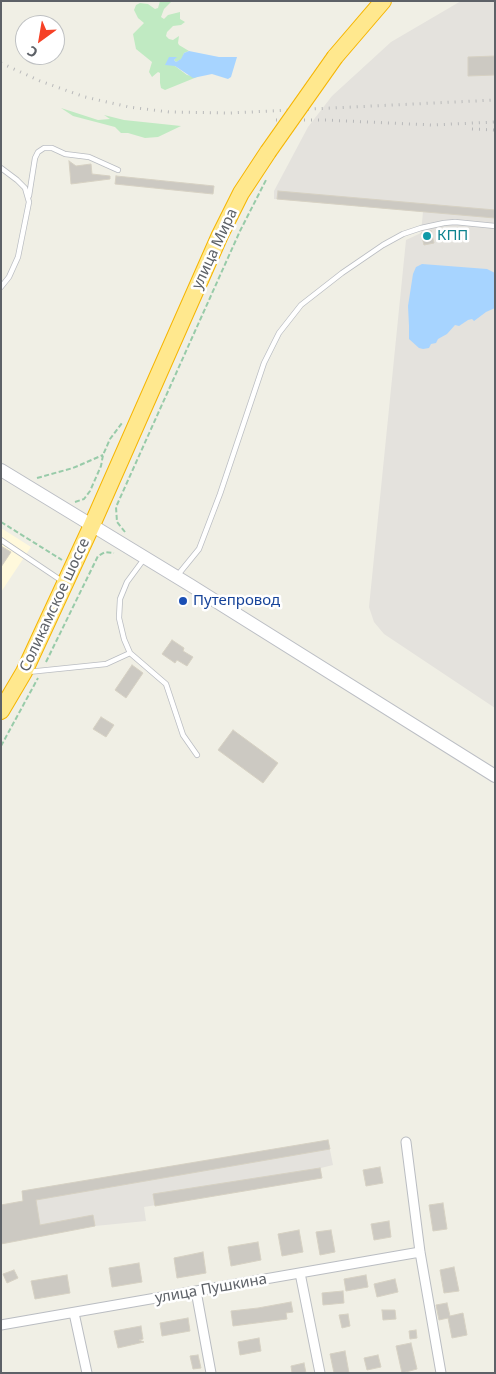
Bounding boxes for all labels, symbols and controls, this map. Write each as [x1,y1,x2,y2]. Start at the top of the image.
north arrow [15,15,65,65]
text: С [23,42,41,63]
street label: улица Мира [189,206,241,292]
place label: КПП [437,227,468,245]
marker: КПП [421,230,433,242]
street label: Соликамское шоссе [16,535,94,675]
place label: Путепровод [193,592,280,610]
marker: Путепровод [177,595,189,607]
street label: улица Пушкина [154,1270,268,1308]

